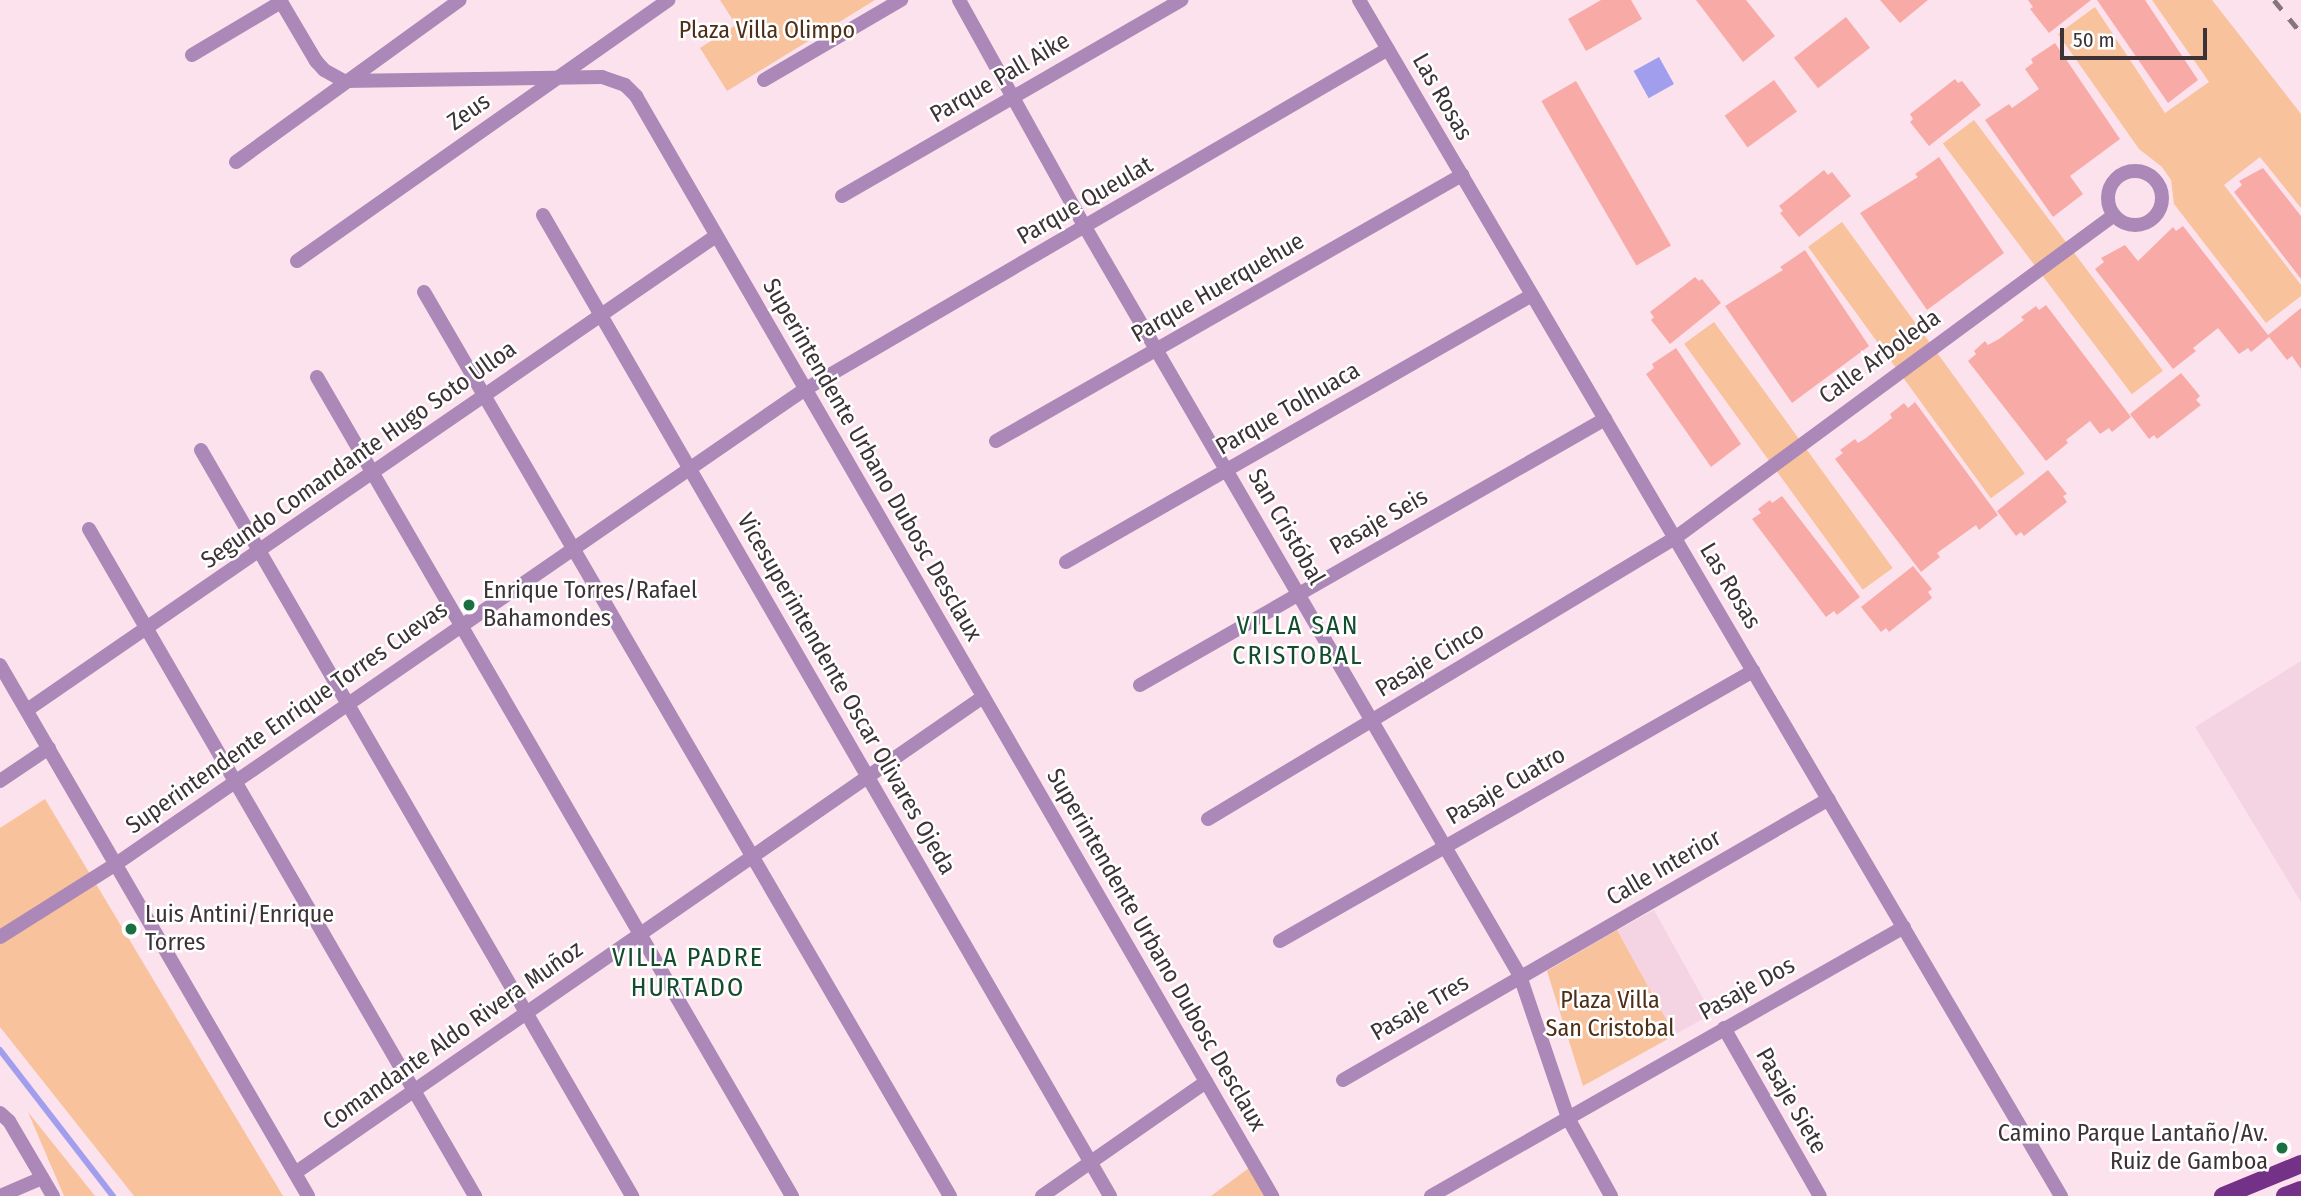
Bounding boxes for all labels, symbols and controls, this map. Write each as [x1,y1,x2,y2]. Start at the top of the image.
scale bar [2063,14,2210,58]
park label: Plaza Villa Olimpo [679,17,855,45]
street label: Parque Pall Aike [925,26,1075,130]
text: 50 m [2073,27,2115,53]
street label: Las Rosas [1406,49,1478,145]
street label: Zeus [442,87,496,137]
street label: Parque Queulat [1012,151,1158,251]
street label: Parque Huerquehue [1127,227,1309,349]
street label: Superintendente Urbano Dubosc Desclaux [756,274,988,646]
street label: Calle Arboleda [1814,303,1946,411]
street label: Segundo Comandante Hugo Soto Ulloa [196,335,522,575]
street label: Parque Tolhuaca [1211,356,1365,462]
street label: San Cristóbal [1241,464,1331,590]
street label: Pasaje Seis [1325,483,1433,561]
street label: Vicesuperintendente Oscar Olivares Ojeda [730,508,962,880]
street label: Las Rosas [1693,538,1767,634]
place label: Enrique Torres/Rafael Bahamondes [483,577,697,633]
street label: Superintendente Enrique Torres Cuevas [121,595,453,841]
marker: Enrique Torres/Rafael Bahamondes [461,597,477,613]
district label: VILLA SAN CRISTOBAL [1233,610,1363,672]
street label: Pasaje Cinco [1371,616,1489,704]
street label: Pasaje Cuatro [1442,740,1570,832]
street label: Superintendente Urbano Dubosc Desclaux [1040,764,1272,1136]
street label: Calle Interior [1602,824,1726,912]
place label: Luis Antini/Enrique Torres [145,901,334,957]
marker: Luis Antini/Enrique Torres [123,921,139,937]
street label: Comandante Aldo Rivera Muñoz [318,935,588,1137]
district label: VILLA PADRE HURTADO [613,942,763,1004]
street label: Pasaje Dos [1694,951,1800,1027]
street label: Pasaje Tres [1366,968,1474,1048]
park label: Plaza Villa San Cristobal [1546,987,1674,1043]
street label: Pasaje Siete [1749,1043,1833,1159]
place label: Camino Parque Lantaño/Av. Ruiz de Gamboa [1998,1120,2268,1176]
marker: Camino Parque Lantaño/Av. Ruiz de Gamboa [2274,1140,2290,1156]

